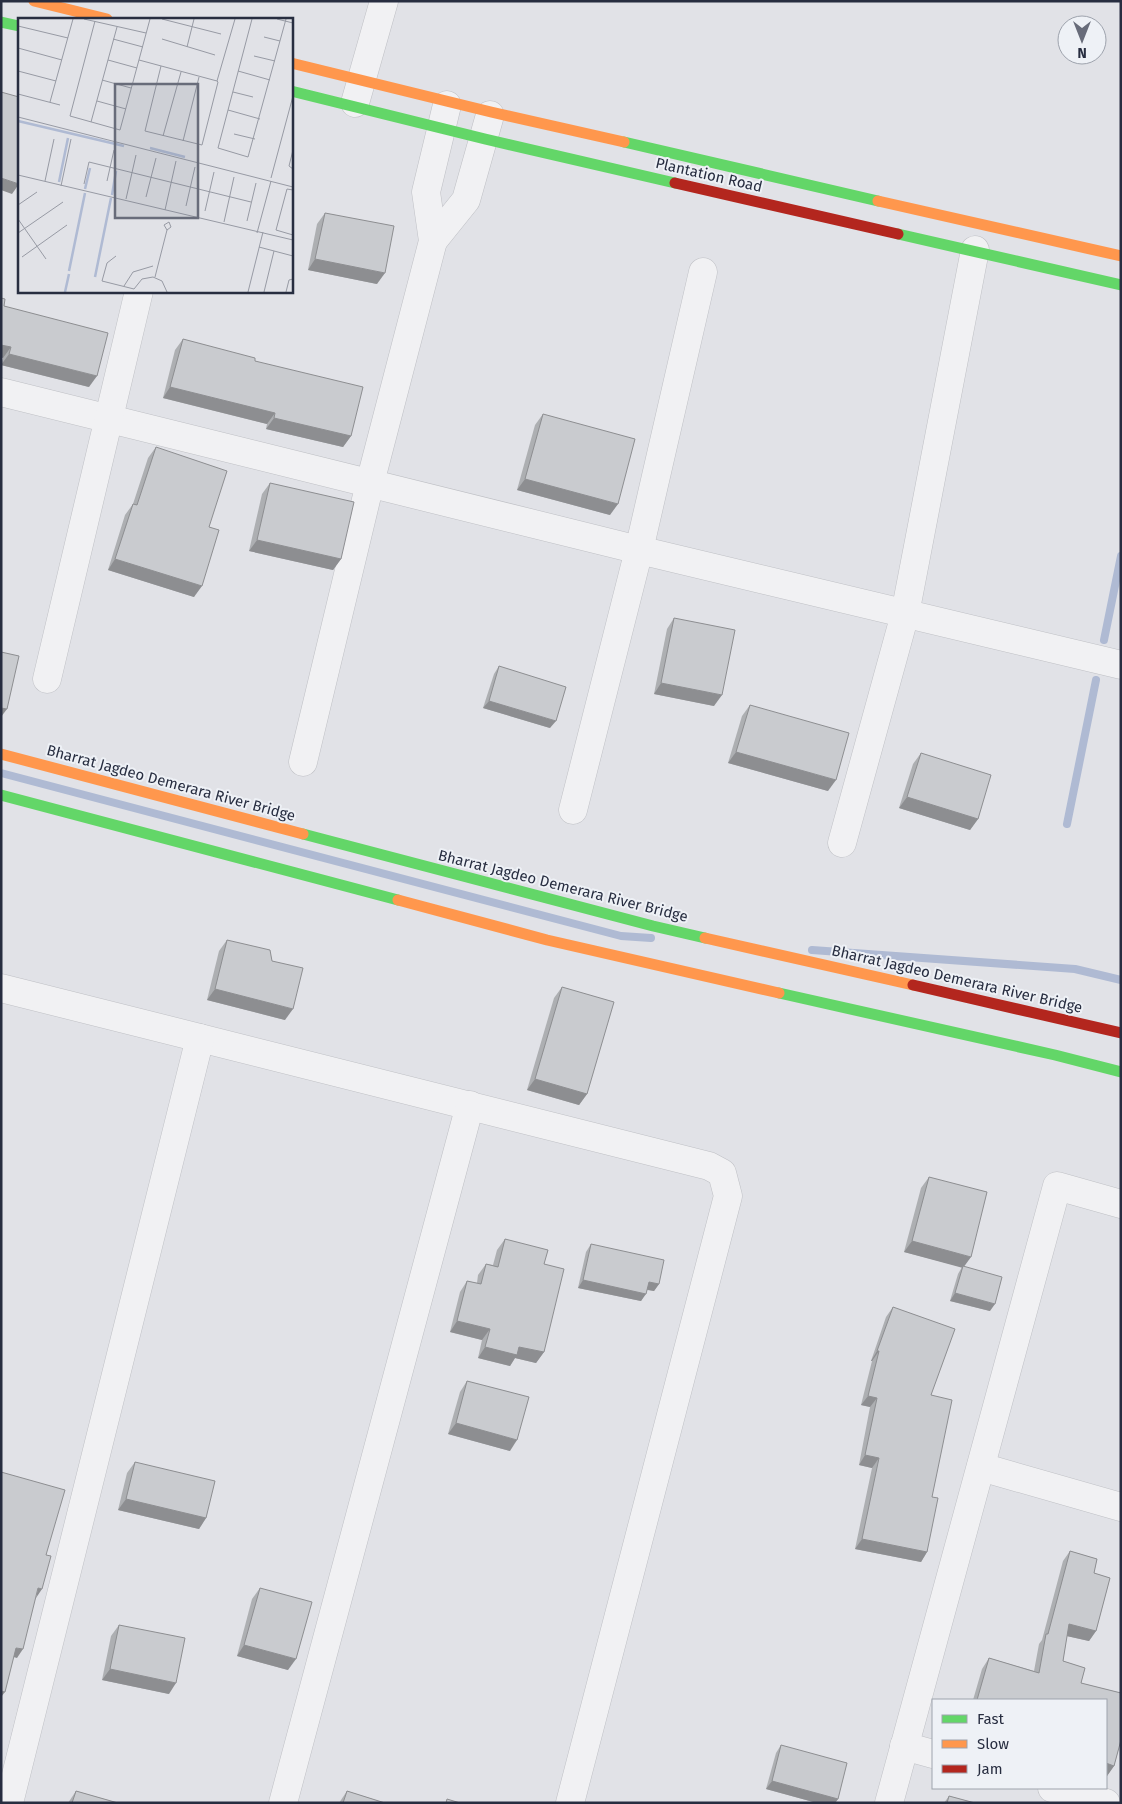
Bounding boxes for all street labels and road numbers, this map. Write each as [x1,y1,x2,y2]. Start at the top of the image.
street label: Plantation Road [654,154,764,196]
street label: Bharrat Jagdeo Demerara River Bridge [45,741,297,825]
street label: Bharrat Jagdeo Demerara River Bridge [436,846,690,926]
street label: Bharrat Jagdeo Demerara River Bridge [830,941,1084,1017]

